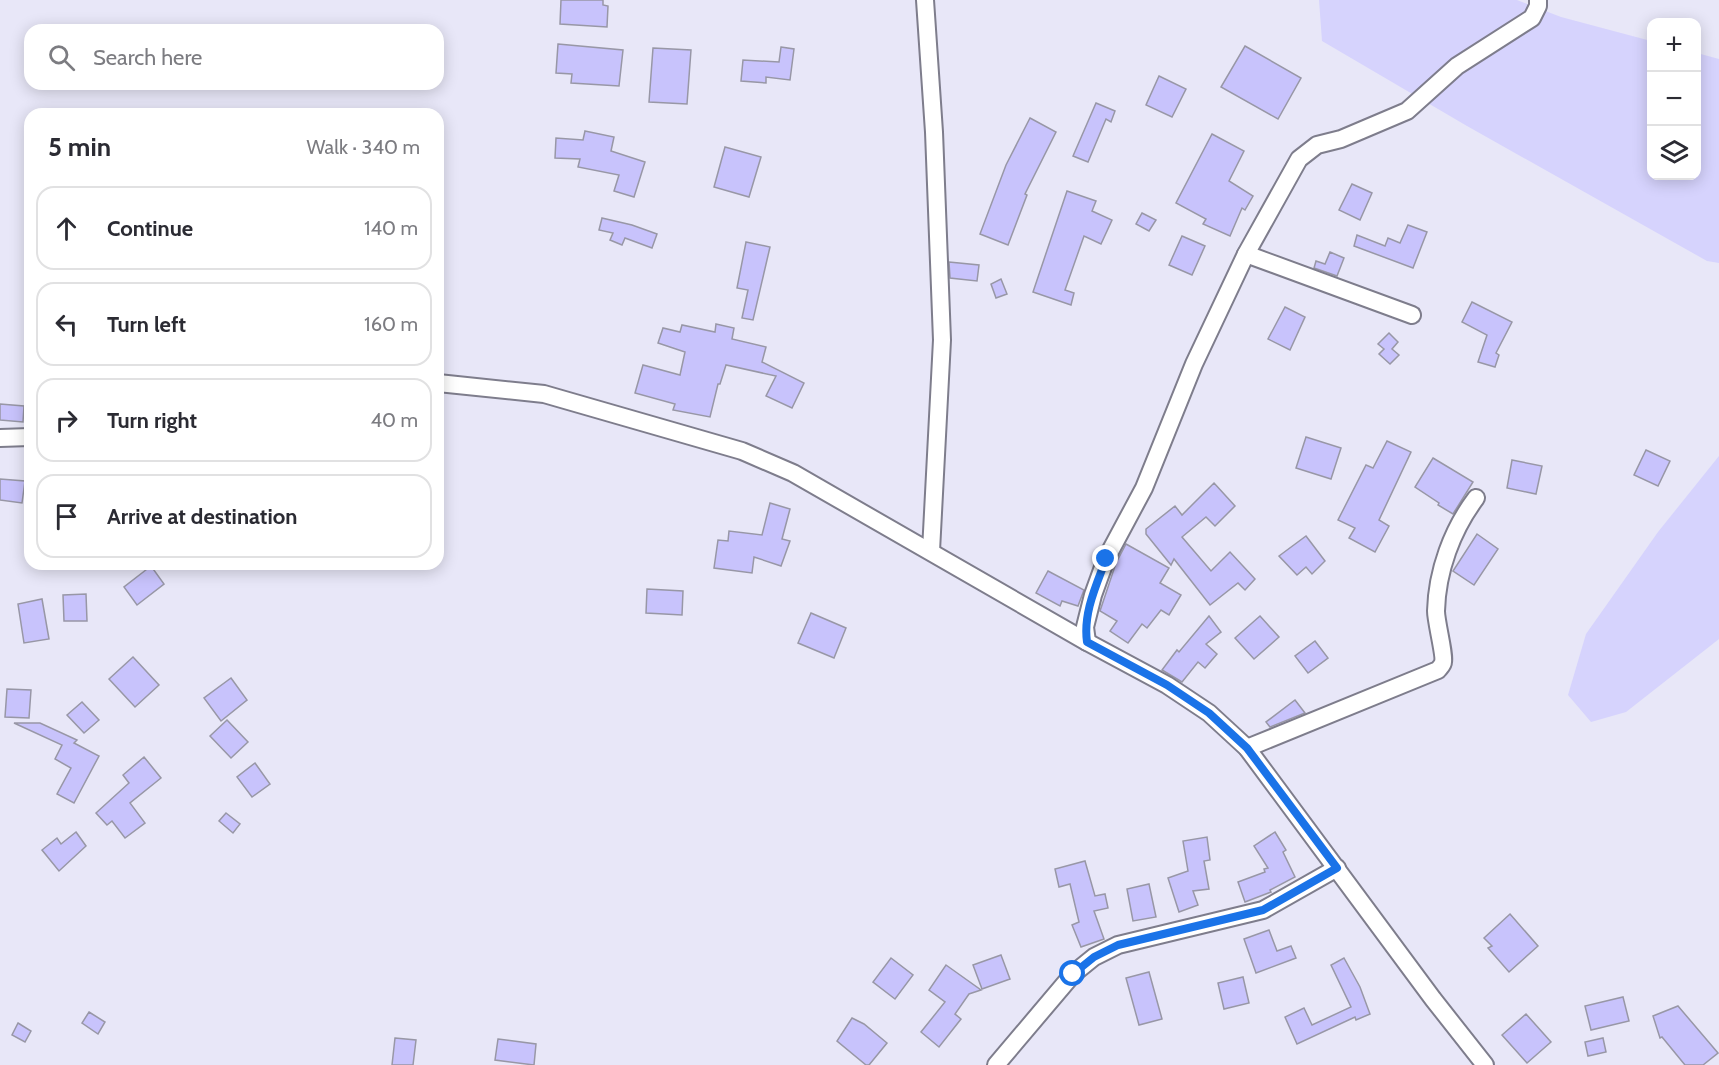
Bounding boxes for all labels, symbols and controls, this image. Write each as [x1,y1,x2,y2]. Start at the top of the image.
map controls [1647,18,1701,180]
button: + [1647,18,1701,72]
search box [24,24,444,90]
icon: search [45,41,78,74]
text: Search here [93,44,202,71]
button: − [1647,72,1701,126]
button: layers [1647,126,1701,180]
text: 5 min [48,131,111,163]
text: Walk · 340 m [306,135,420,159]
icon: ahead [50,212,83,245]
text: Continue [107,215,193,242]
text: 140 m [364,216,418,240]
icon: left [50,308,83,341]
text: Turn left [107,311,186,338]
text: 160 m [364,312,418,336]
icon: right [50,404,83,437]
text: Turn right [107,407,197,434]
text: 40 m [370,408,418,432]
icon: arrive [50,500,83,533]
text: Arrive at destination [107,503,297,530]
route end [1092,545,1118,571]
route start [1059,960,1085,986]

